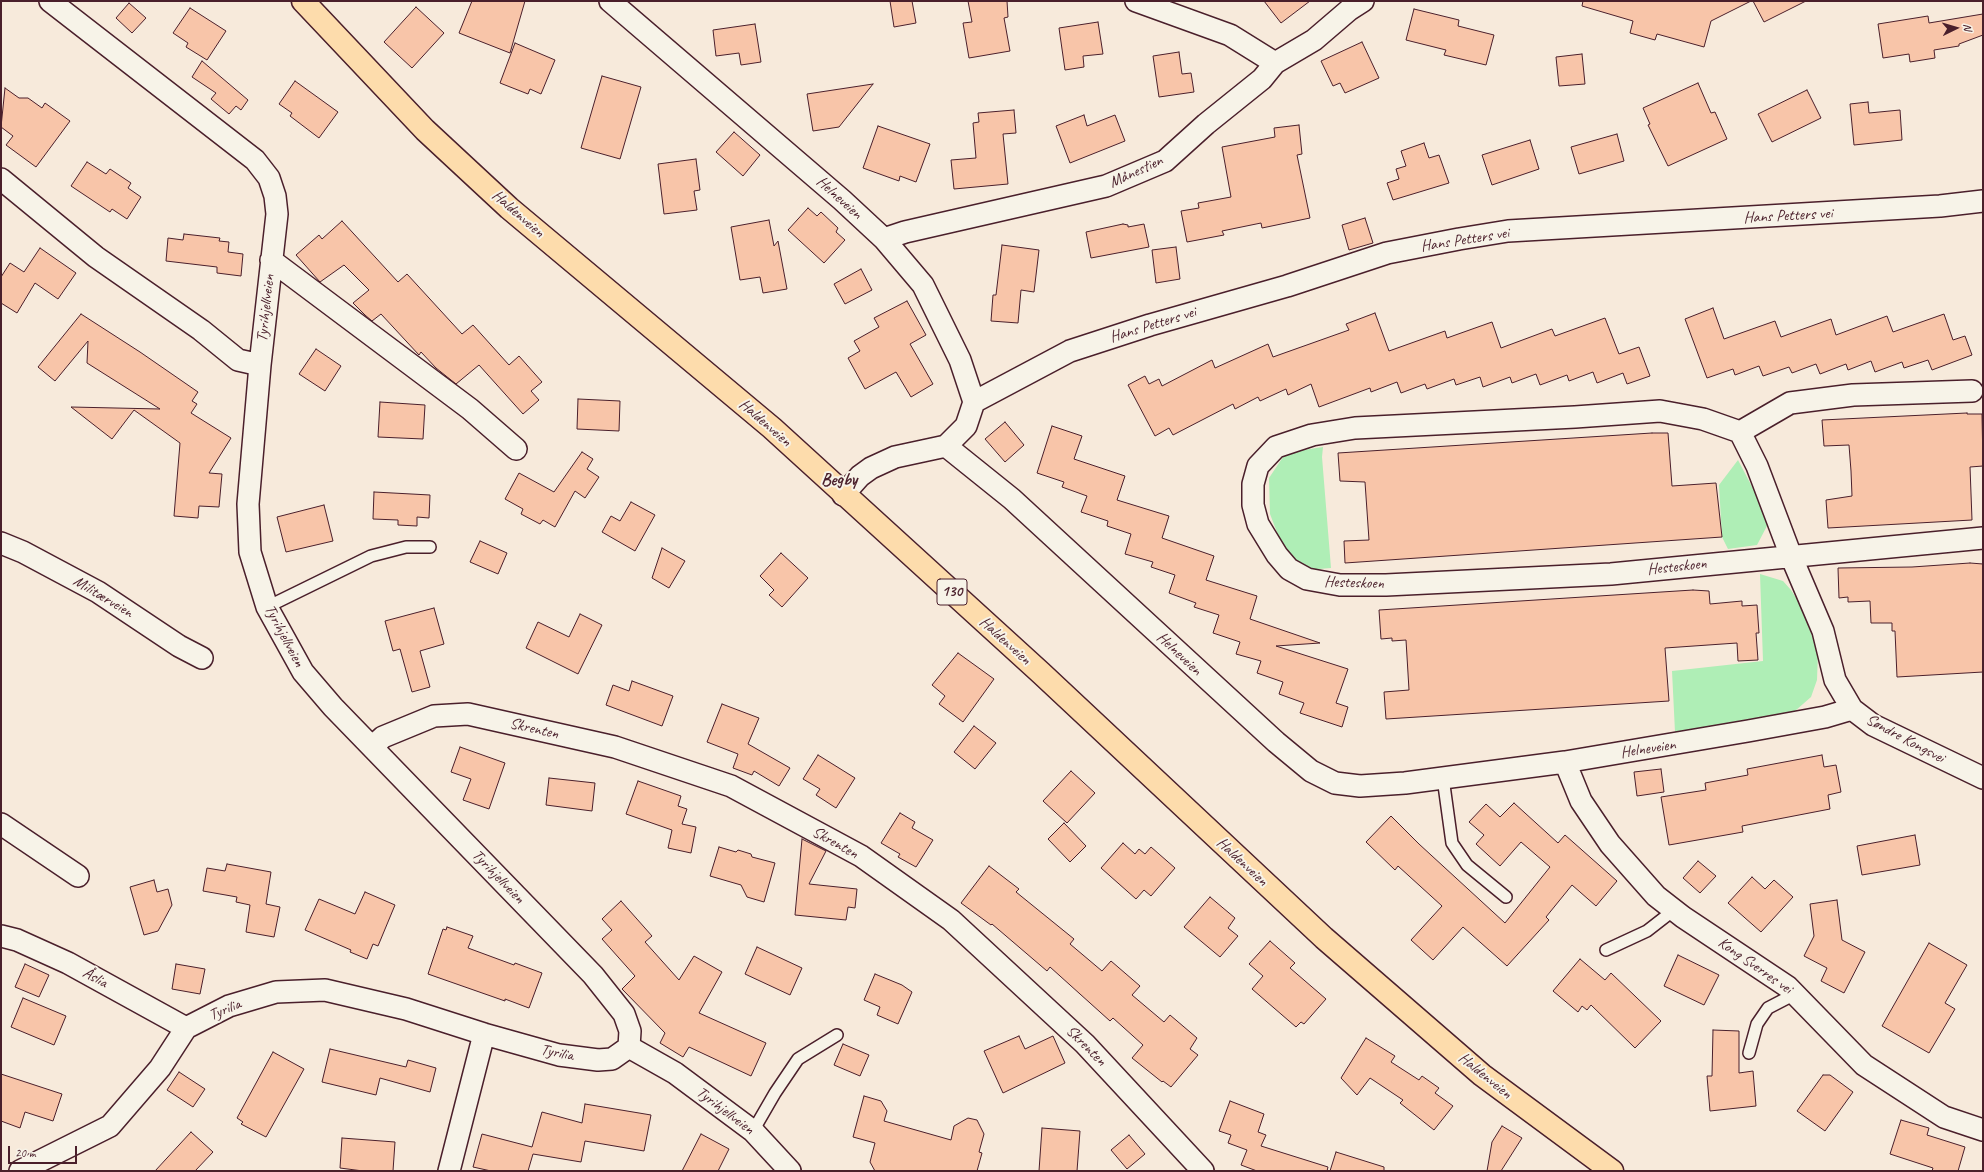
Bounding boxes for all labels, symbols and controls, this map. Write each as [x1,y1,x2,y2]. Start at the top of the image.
north arrow [1936,8,1976,48]
text: N [1961,23,1975,31]
street label: Månestien [1106,151,1166,193]
street label: Helneveien [812,172,866,224]
street label: Haldenveien [488,186,548,242]
street label: Hans Petters vei [1743,204,1833,228]
street label: Hans Petters vei [1419,224,1511,256]
street label: Tyrihjellveien [253,273,279,343]
street label: Hans Petters vei [1108,303,1198,347]
street label: Haldenveien [735,395,795,451]
district label: Begby [821,469,857,491]
street label: Hesteskoen [1646,554,1708,580]
street label: Militærveien [70,572,136,622]
street label: Hesteskoen [1324,572,1384,594]
road number: 130 [937,579,967,605]
street label: Tyrihjellveien [260,602,308,670]
street label: Haldenveien [975,613,1035,669]
street label: Helneveien [1152,628,1206,680]
street label: Søndre Kongsvei [1862,710,1948,768]
street label: Skrenten [508,714,560,744]
street label: Helneveien [1619,735,1677,763]
street label: Skrenten [809,823,861,863]
street label: Haldenveien [1212,833,1272,891]
street label: Tyrihjellveien [468,846,528,908]
street label: Kong Sverres vei [1714,933,1796,999]
street label: Åslia [79,963,111,993]
street label: Tyrilia [206,995,244,1025]
street label: Skrenten [1062,1022,1110,1070]
street label: Tyrilia [539,1040,575,1066]
street label: Haldenveien [1454,1049,1516,1103]
street label: Tyrihjellveien [692,1083,758,1139]
scale bar [10,1138,79,1164]
text: 20 m [15,1145,35,1161]

